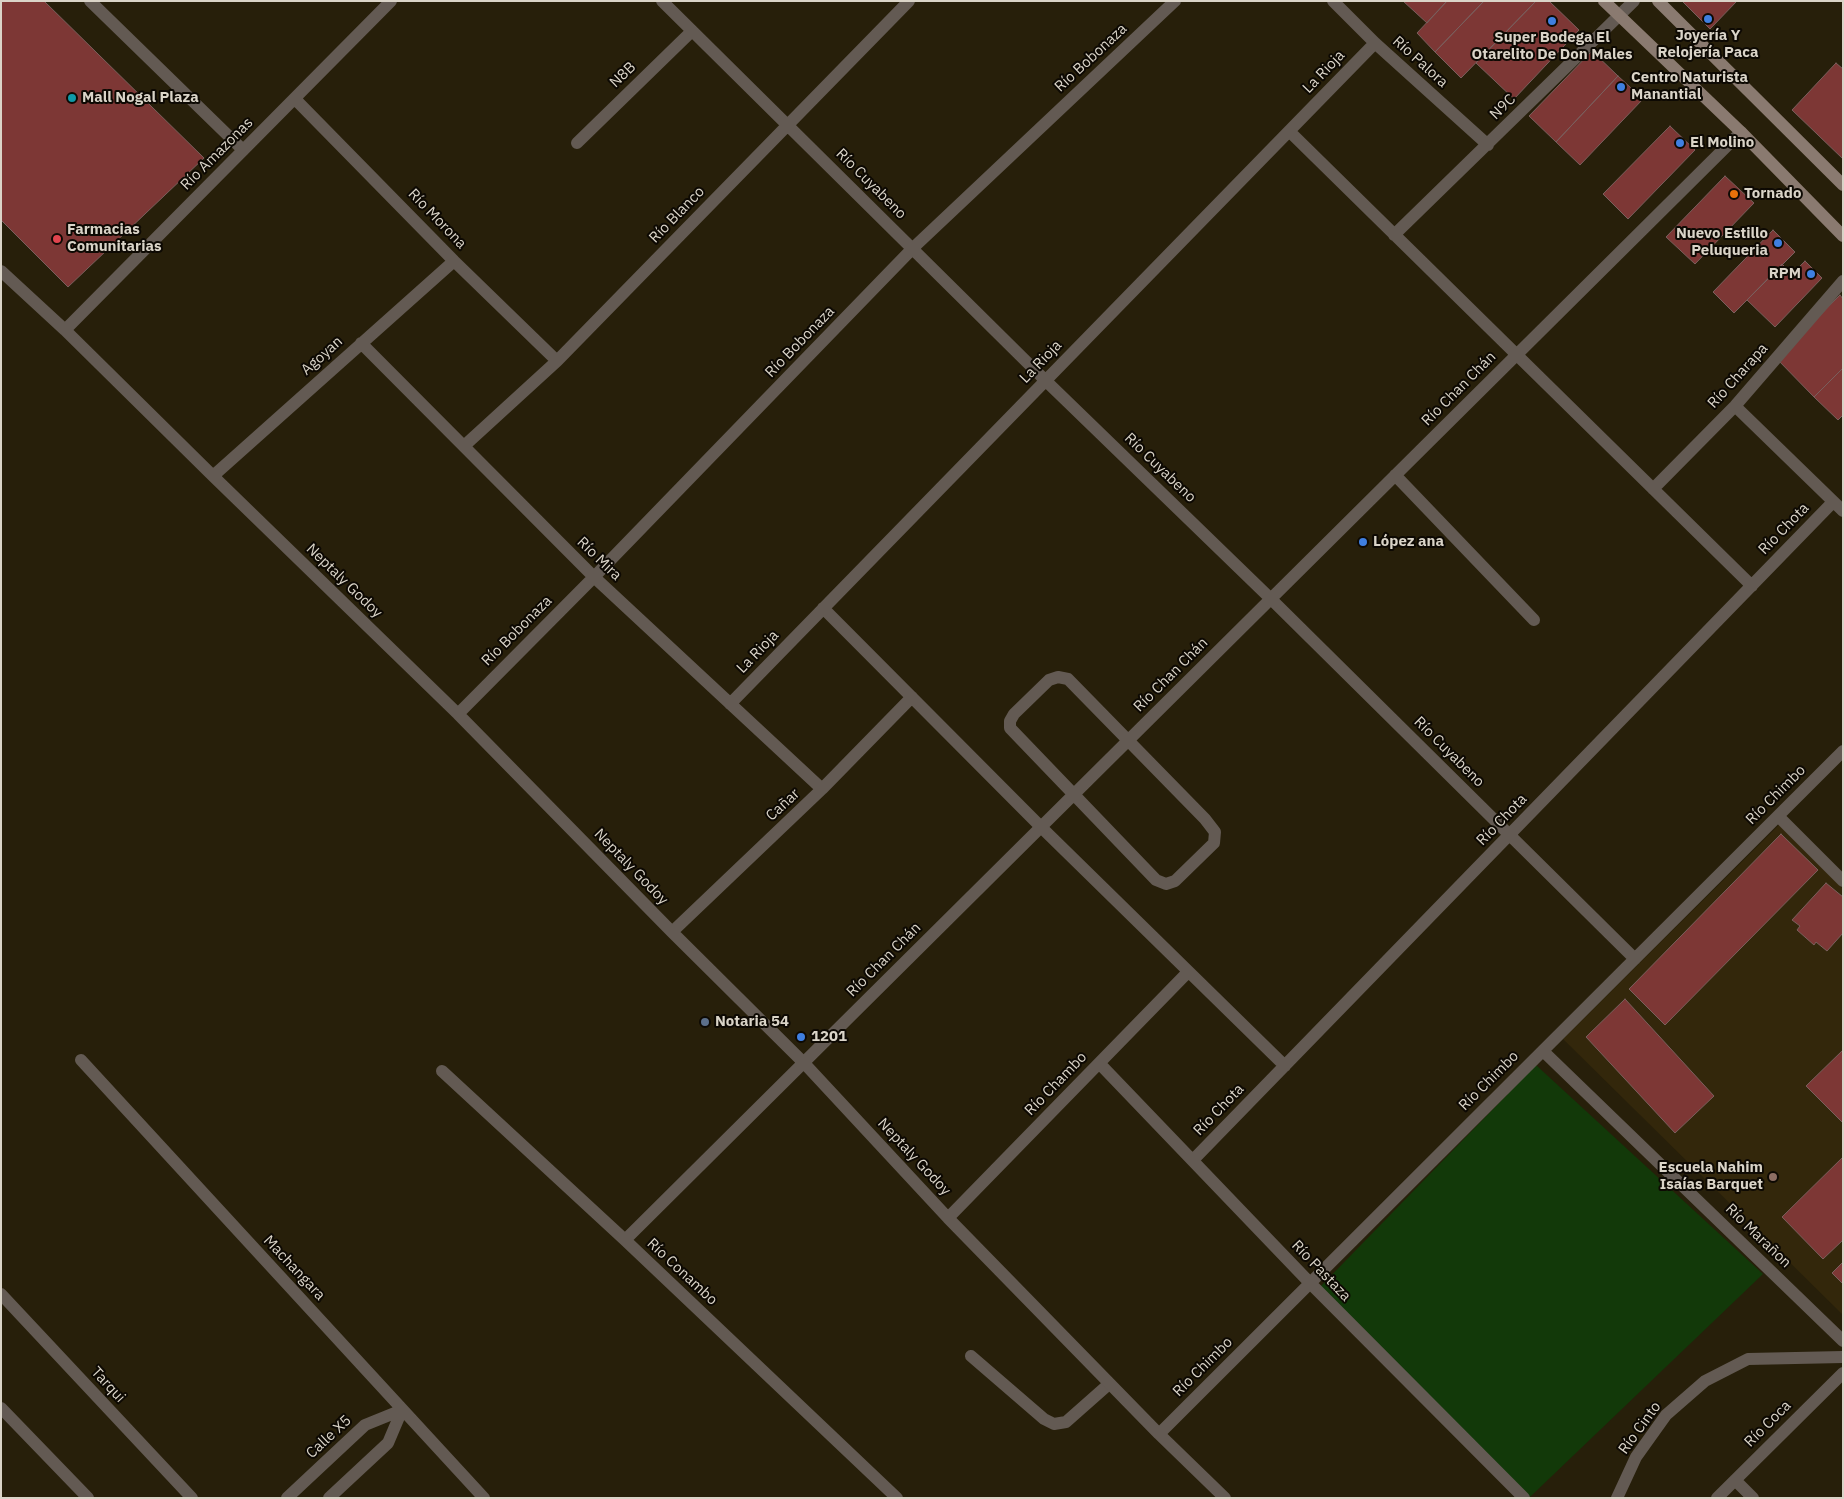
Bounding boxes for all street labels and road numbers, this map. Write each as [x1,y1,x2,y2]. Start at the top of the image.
street label: Río Bobonaza [1051,20,1131,96]
street label: Río Palora [1389,33,1451,91]
street label: La Rioja [1299,47,1349,97]
street label: N8B [606,58,640,92]
street label: N9C [1486,90,1520,124]
street label: Río Amazonas [177,114,257,194]
street label: Río Cuyabeno [832,145,910,223]
street label: Río Blanco [646,183,708,247]
street label: Río Morona [404,185,470,253]
street label: Río Bobonaza [762,303,838,381]
street label: Agoyan [298,333,346,379]
street label: La Rioja [1016,337,1066,387]
street label: Río Charapa [1704,340,1772,412]
street label: Río Chan Chán [1418,348,1500,430]
street label: Río Cuyabeno [1121,429,1199,507]
street label: Río Chota [1755,499,1813,559]
street label: Río Mira [573,534,625,584]
street label: Neptaly Godoy [302,540,386,622]
street label: Río Bobonaza [478,592,556,670]
street label: La Rioja [733,627,783,677]
street label: Río Chan Chán [1130,634,1212,716]
street label: Río Cuyabeno [1410,713,1488,791]
street label: Río Chimbo [1742,761,1810,829]
street label: Cañar [762,785,804,825]
street label: Río Chota [1473,790,1531,850]
street label: Neptaly Godoy [590,825,672,909]
street label: Río Chan Chán [843,919,925,1001]
street label: Río Chimbo [1455,1047,1523,1115]
street label: Río Chambo [1021,1048,1091,1120]
street label: Río Chota [1190,1080,1248,1140]
street label: Neptaly Godoy [874,1115,954,1199]
street label: Río Marañon [1721,1200,1795,1272]
street label: Machangara [259,1232,329,1304]
street label: Río Conambo [643,1235,721,1309]
street label: Río Pastaza [1288,1237,1354,1305]
street label: Río Chimbo [1169,1333,1237,1401]
street label: Tarqui [87,1364,129,1406]
street label: Río Coca [1741,1397,1795,1451]
street label: Río Cinto [1615,1398,1665,1458]
street label: Calle X5 [303,1412,355,1462]

